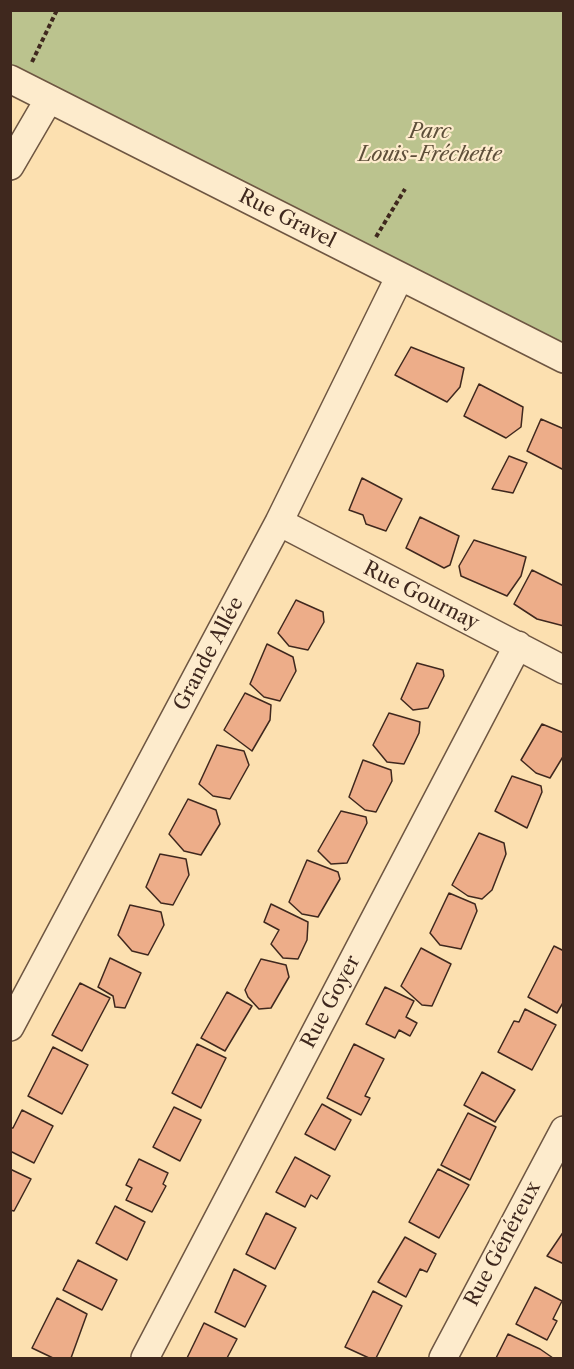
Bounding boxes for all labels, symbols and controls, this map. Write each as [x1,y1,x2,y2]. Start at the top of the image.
park label: Parc Louis-Fréchette [358,120,502,167]
street label: Rue Gravel [235,184,339,254]
street label: Rue Gournay [359,557,483,635]
street label: Grande Allée [169,593,249,715]
street label: Rue Goyer [297,952,365,1052]
street label: Rue Généreux [460,1178,546,1310]

